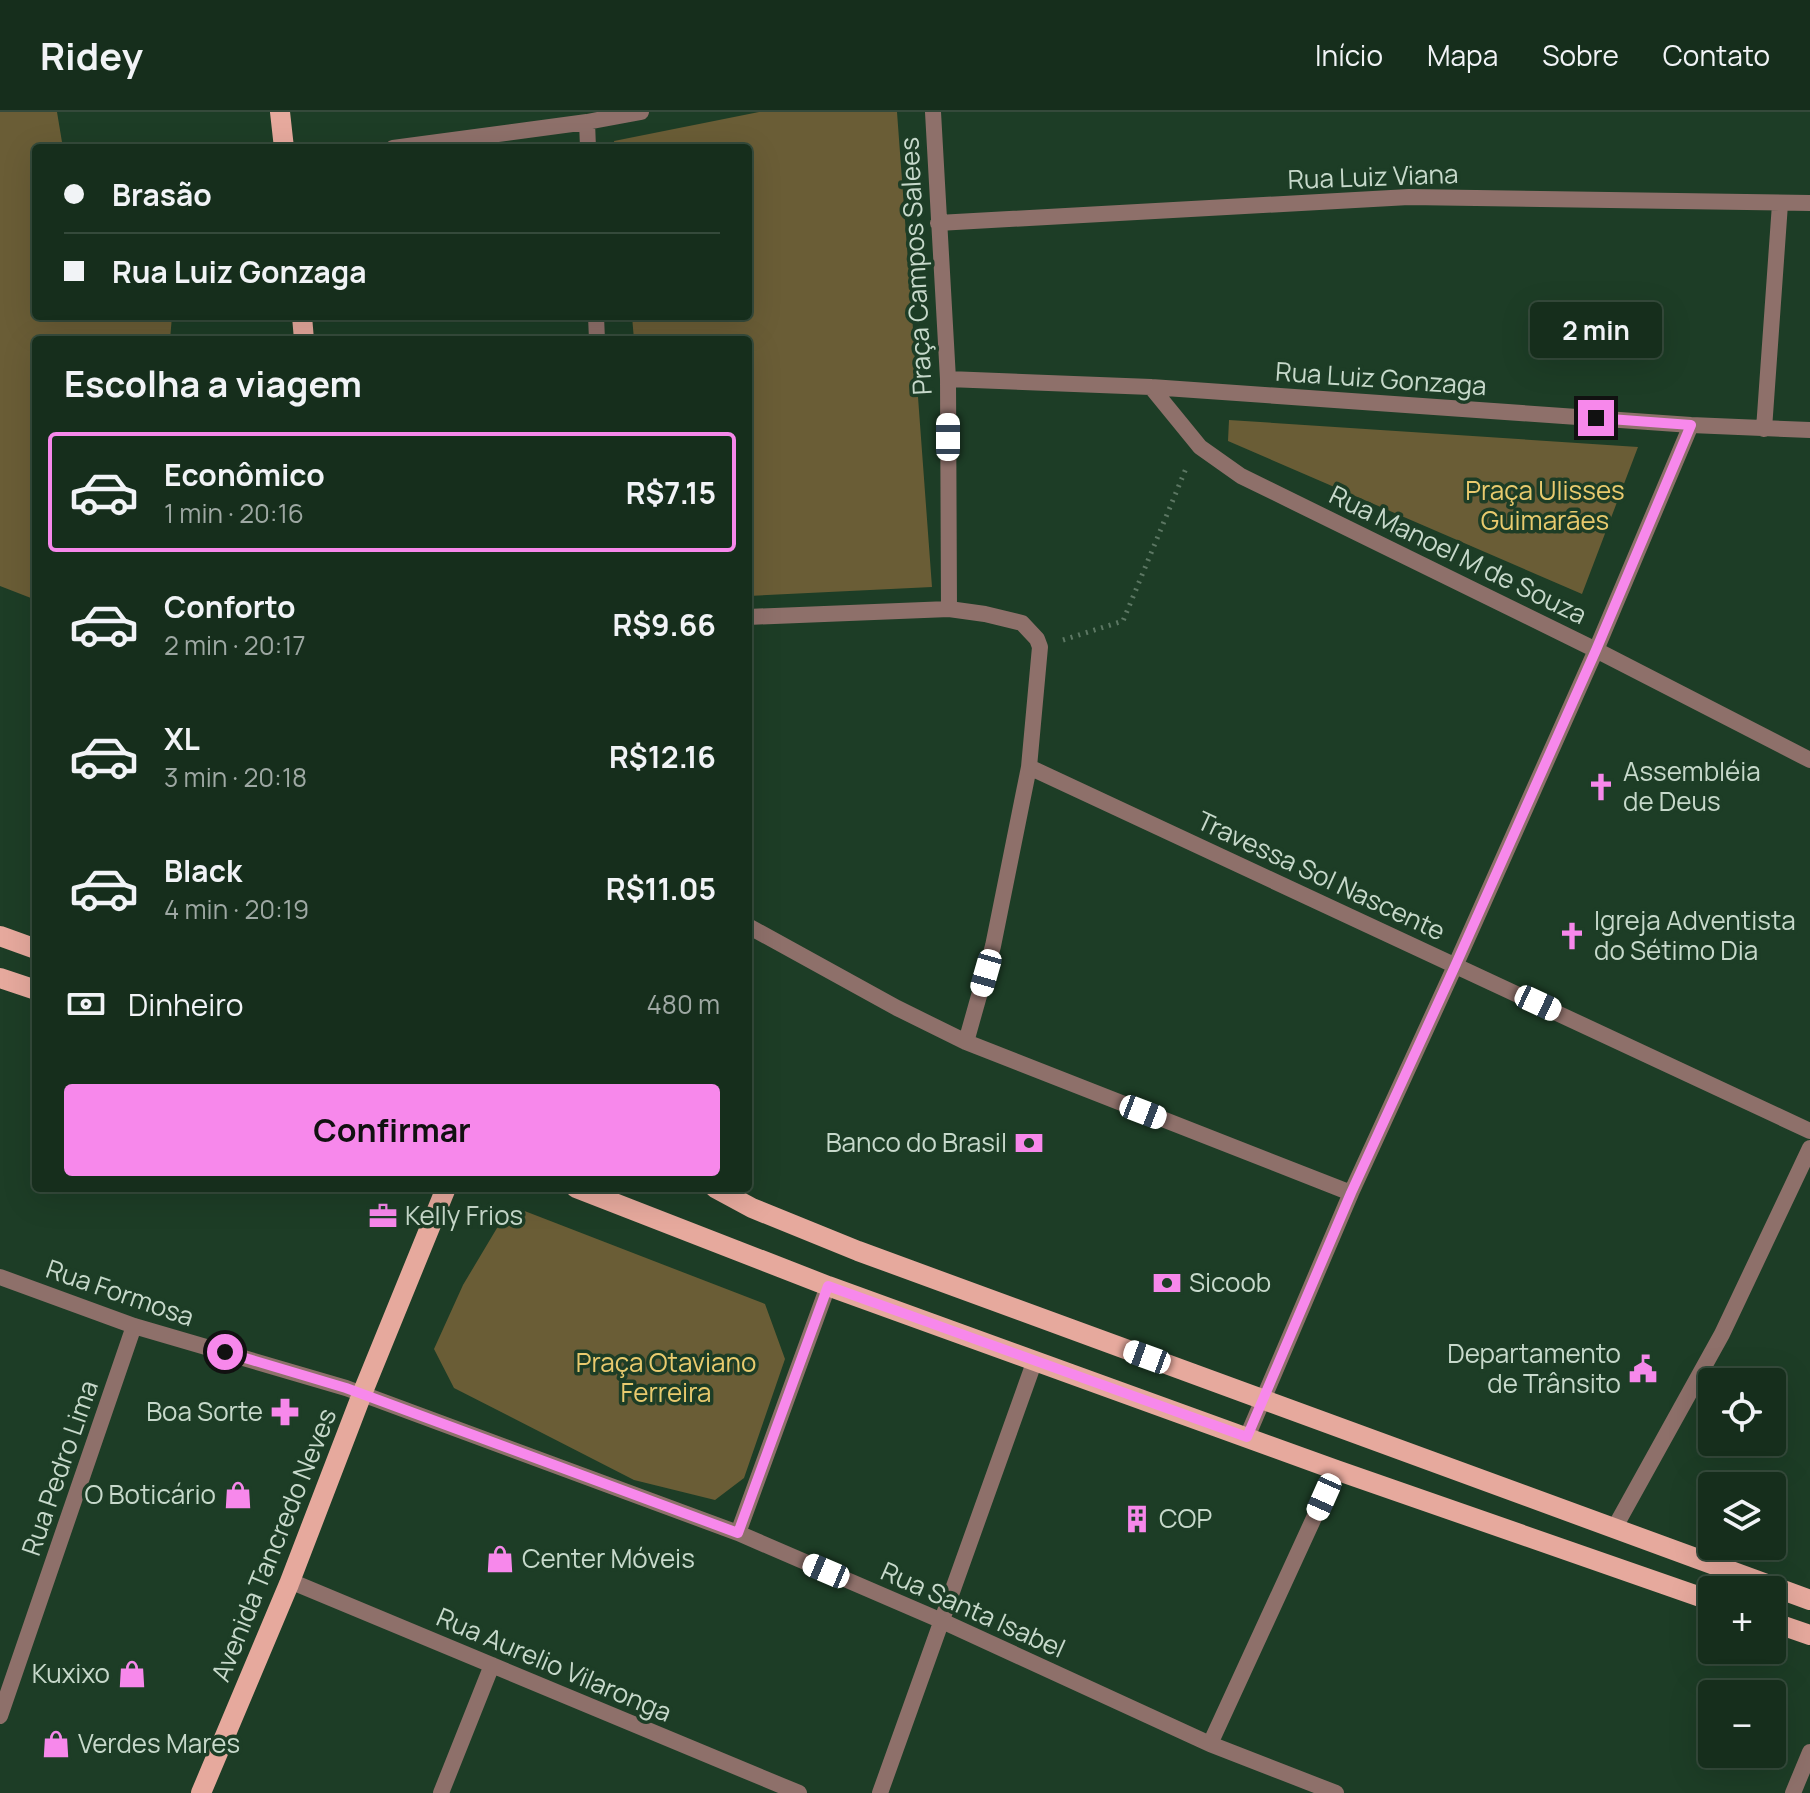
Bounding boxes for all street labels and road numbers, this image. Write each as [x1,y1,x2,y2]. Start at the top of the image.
street label: Praça Campos Salees [890,136,940,396]
street label: Rua Luiz Viana [1287,155,1459,197]
street label: Rua Luiz Gonzaga [1274,353,1488,403]
street label: Rua Manoel M de Souza [1324,476,1593,632]
street label: Travessa Sol Nascente [1192,802,1451,948]
street label: Rua Formosa [42,1250,199,1334]
street label: Rua Pedro Lima [12,1375,106,1560]
street label: Avenida Tancredo Neves [202,1403,344,1687]
street label: Rua Santa Isabel [876,1552,1071,1666]
street label: Rua Aurelio Vilaronga [431,1598,677,1730]

